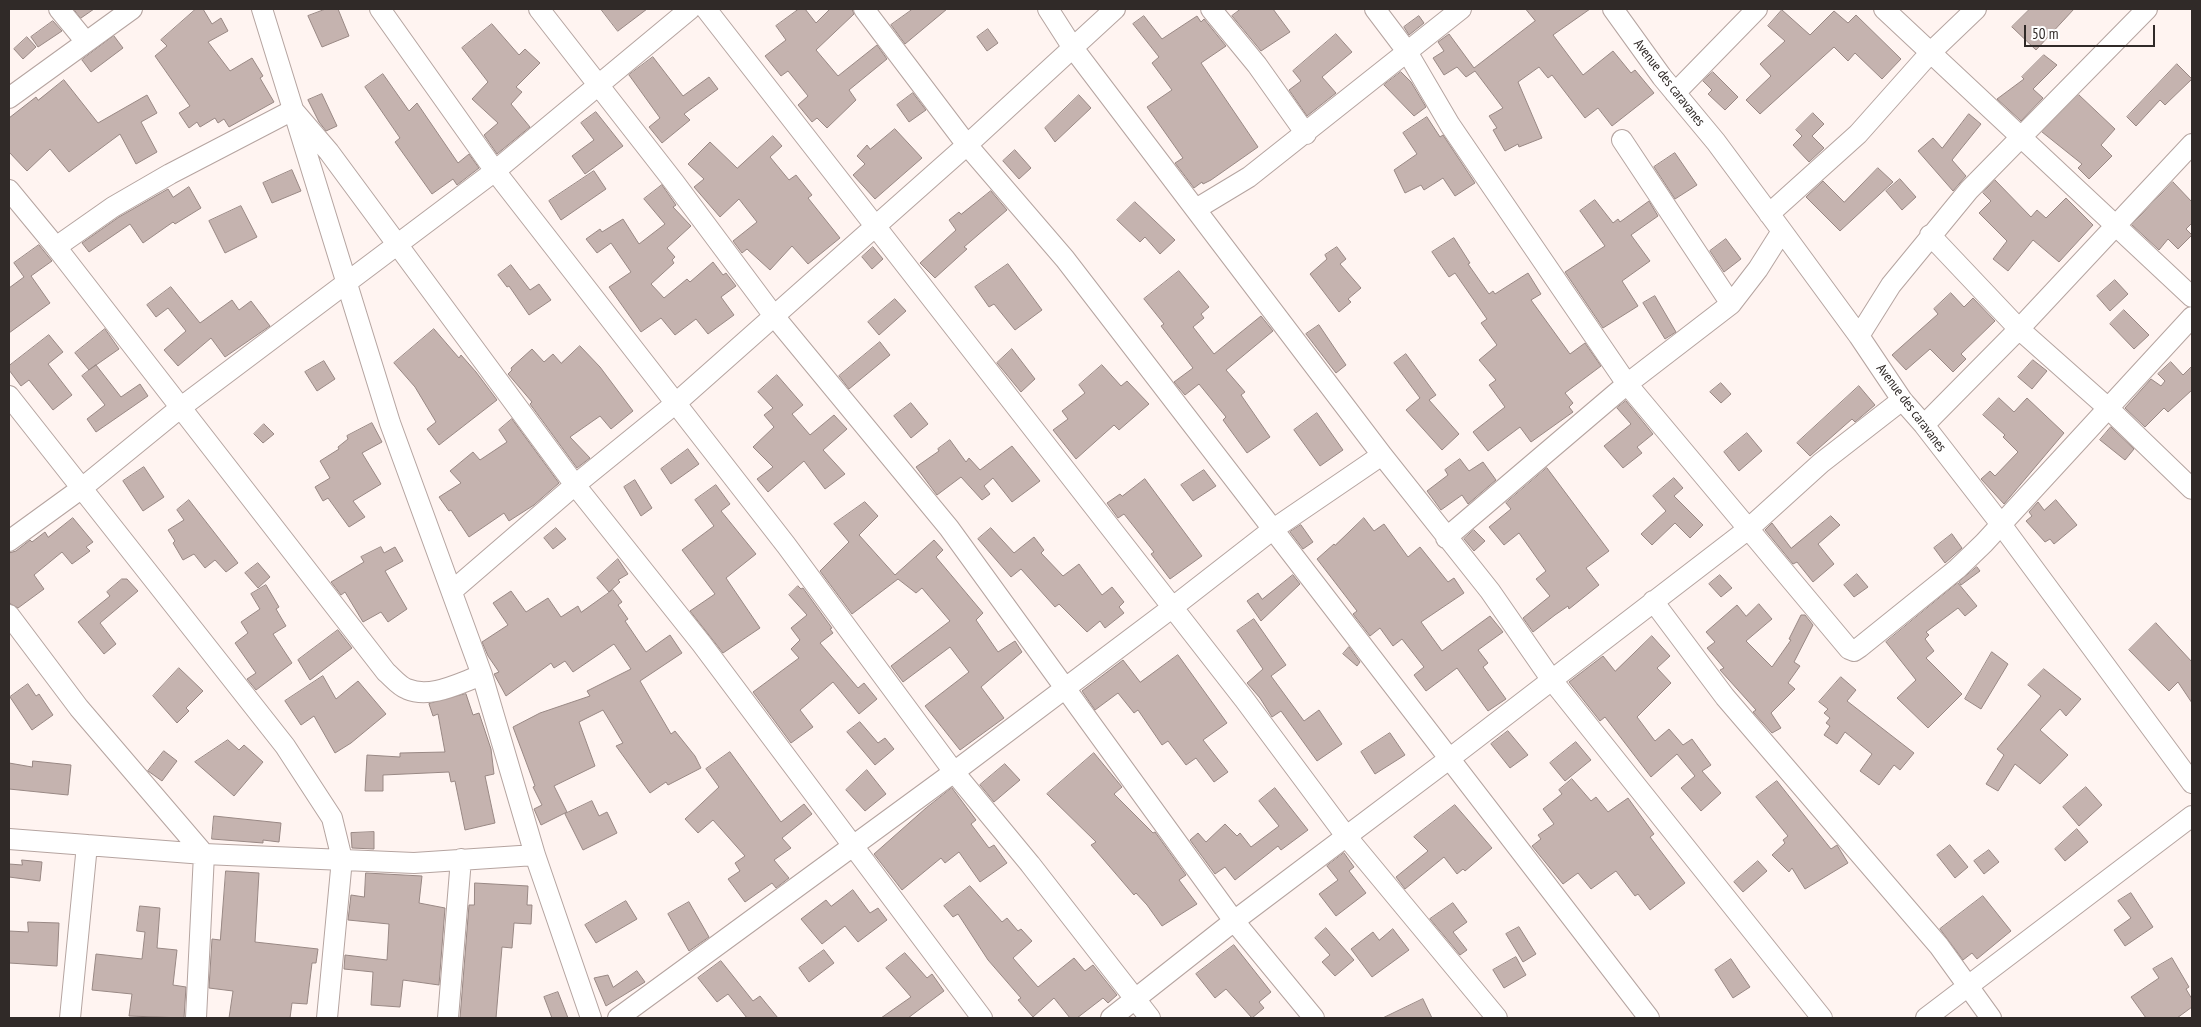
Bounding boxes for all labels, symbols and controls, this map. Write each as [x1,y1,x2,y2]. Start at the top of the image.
scale bar [2026,15,2157,47]
text: 50 m [2032,24,2058,43]
street label: Avenue des caravanes [1630,36,1708,130]
street label: Avenue des caravanes [1873,361,1949,455]

